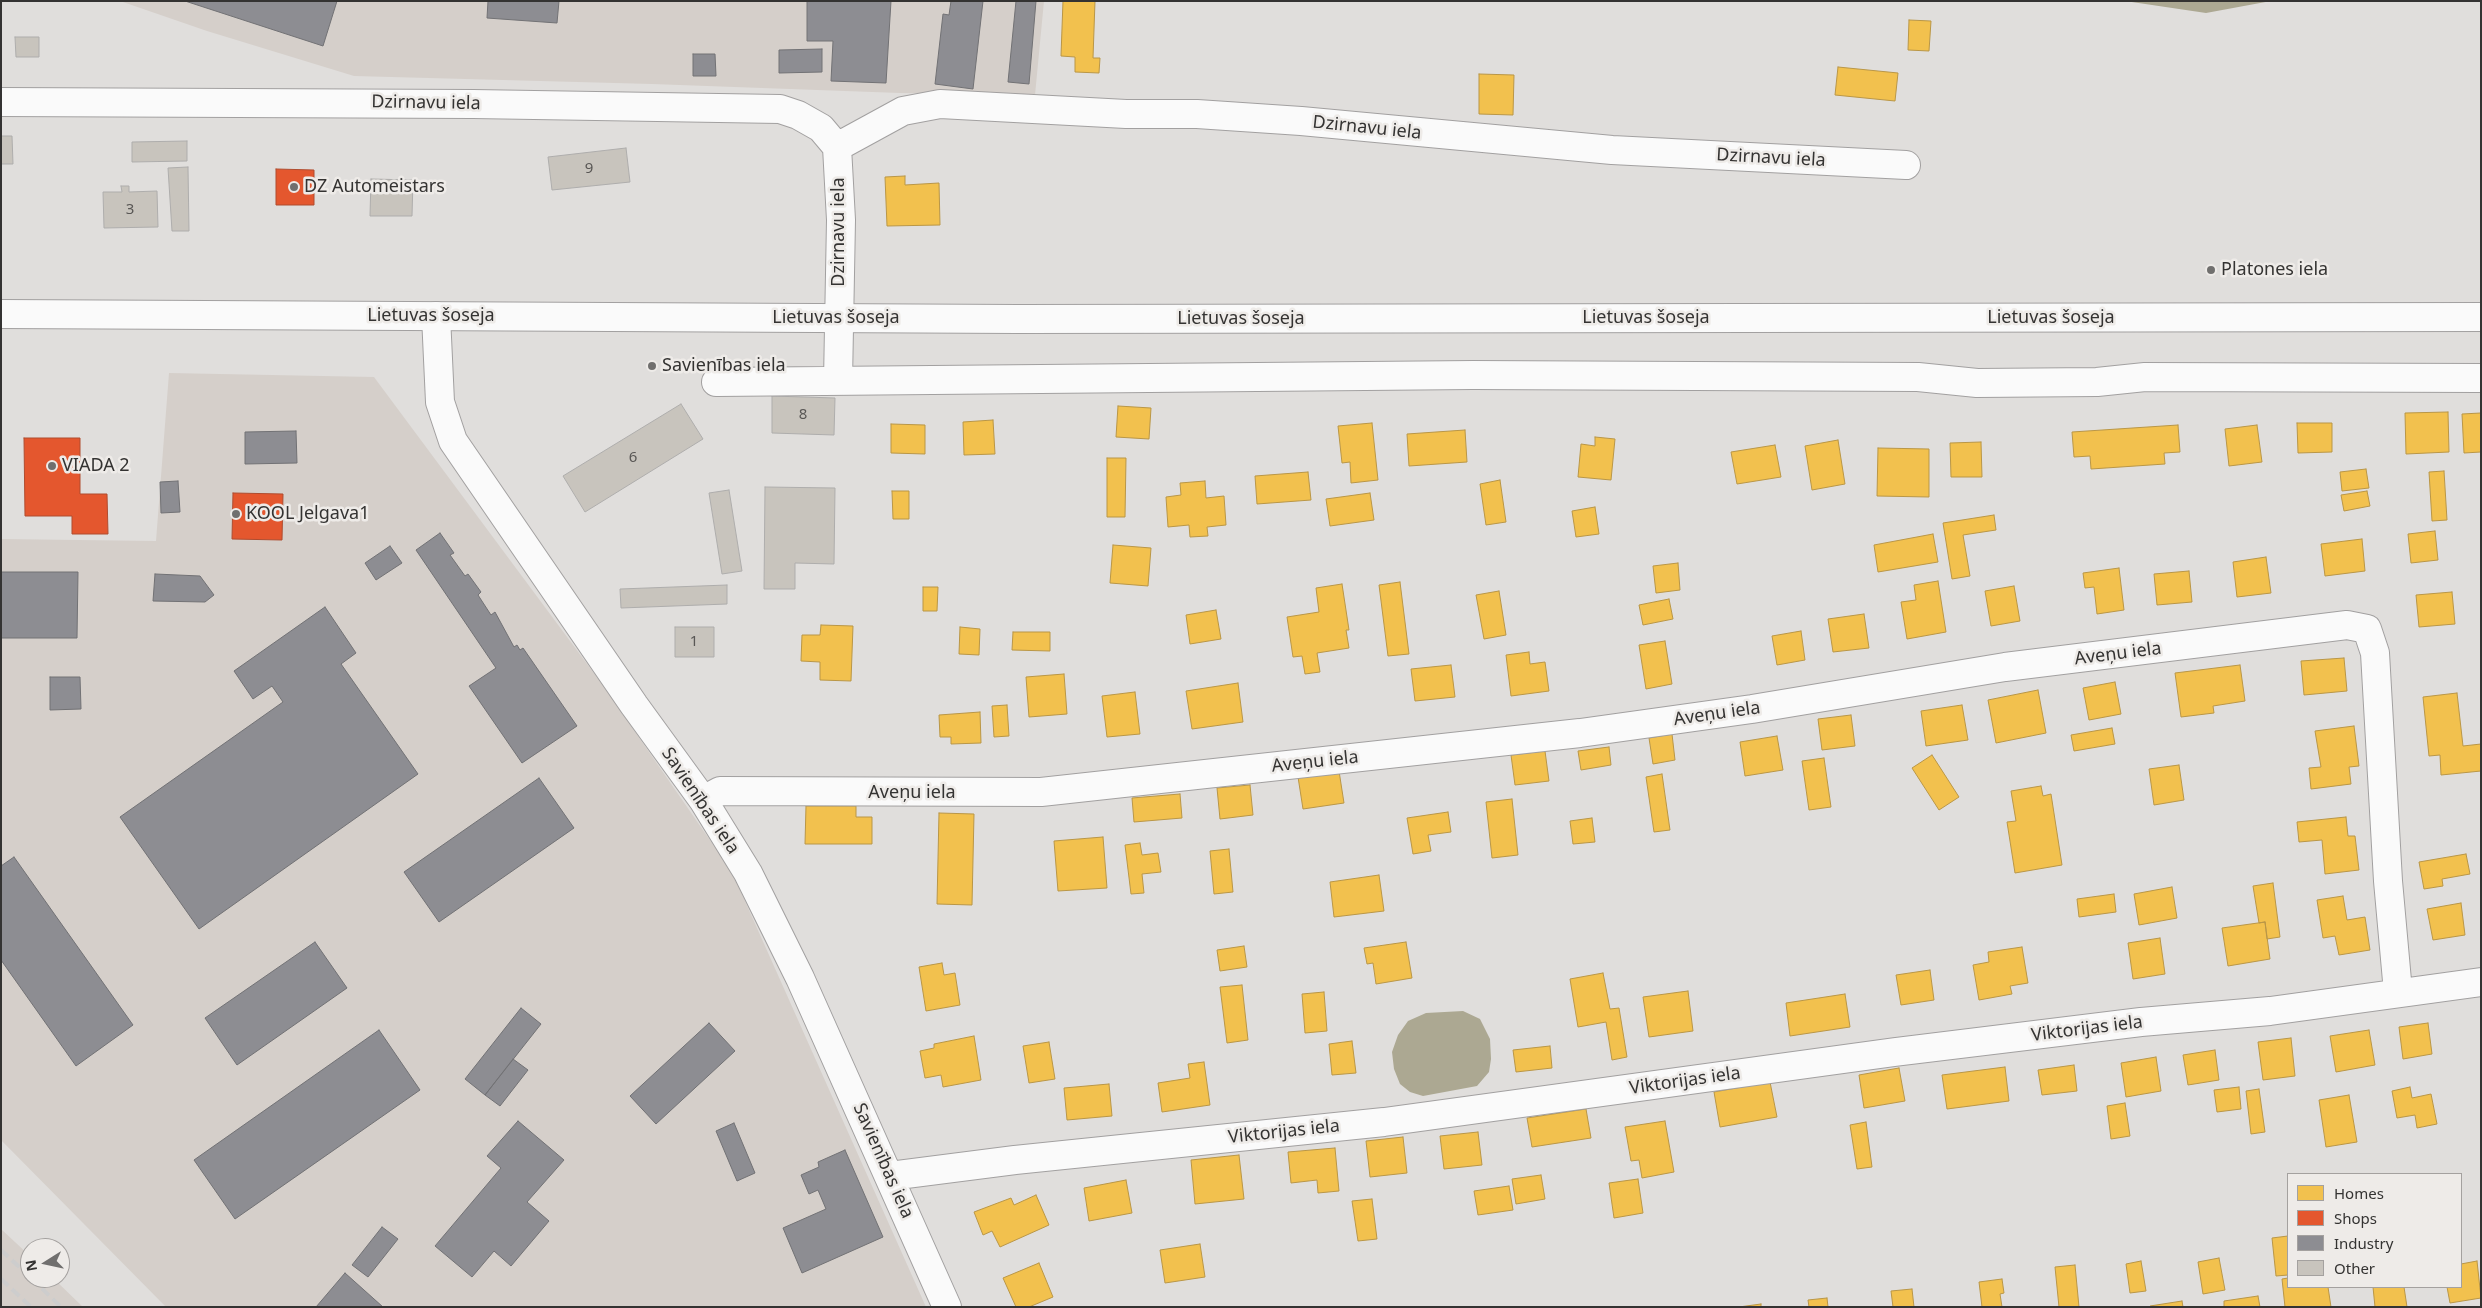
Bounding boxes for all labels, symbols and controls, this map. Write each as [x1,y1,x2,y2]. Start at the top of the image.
street label: Dzirnavu iela [371,91,481,115]
street label: Dzirnavu iela [1311,112,1423,144]
street label: Dzirnavu iela [1716,144,1826,172]
house number: 9 [585,160,593,178]
place label: DZ Automeistars [304,176,445,198]
street label: Dzirnavu iela [828,177,850,287]
marker: DZ Automeistars [288,181,300,193]
house number: 3 [126,201,134,219]
place label: Platones iela [2221,259,2328,281]
marker: Platones iela [2205,264,2217,276]
street label: Lietuvas šoseja [367,305,495,327]
street label: Lietuvas šoseja [772,307,900,329]
street label: Lietuvas šoseja [1582,307,1710,329]
street label: Lietuvas šoseja [1987,307,2115,329]
street label: Lietuvas šoseja [1177,308,1305,330]
place label: Savienības iela [662,355,786,377]
marker: Savienības iela [646,360,658,372]
house number: 8 [799,406,807,424]
house number: 6 [629,449,637,467]
place label: VIADA 2 [62,455,130,477]
marker: VIADA 2 [46,460,58,472]
place label: KOOL Jelgava1 [246,503,369,525]
marker: KOOL Jelgava1 [230,508,242,520]
house number: 1 [690,633,698,651]
street label: Aveņu iela [2073,638,2163,670]
street label: Aveņu iela [1672,697,1762,731]
street label: Savienības iela [656,744,744,858]
street label: Aveņu iela [1270,747,1360,777]
street label: Aveņu iela [868,782,956,804]
street label: Viktorijas iela [2030,1011,2144,1047]
street label: Viktorijas iela [1628,1063,1742,1099]
street label: Savienības iela [848,1100,918,1222]
street label: Viktorijas iela [1227,1115,1341,1149]
legend [2287,1173,2462,1288]
text: Homes [2334,1183,2384,1203]
text: Shops [2334,1208,2377,1228]
text: Industry [2334,1233,2393,1253]
north arrow [20,1238,70,1288]
text: N [20,1258,41,1273]
text: Other [2334,1258,2375,1278]

